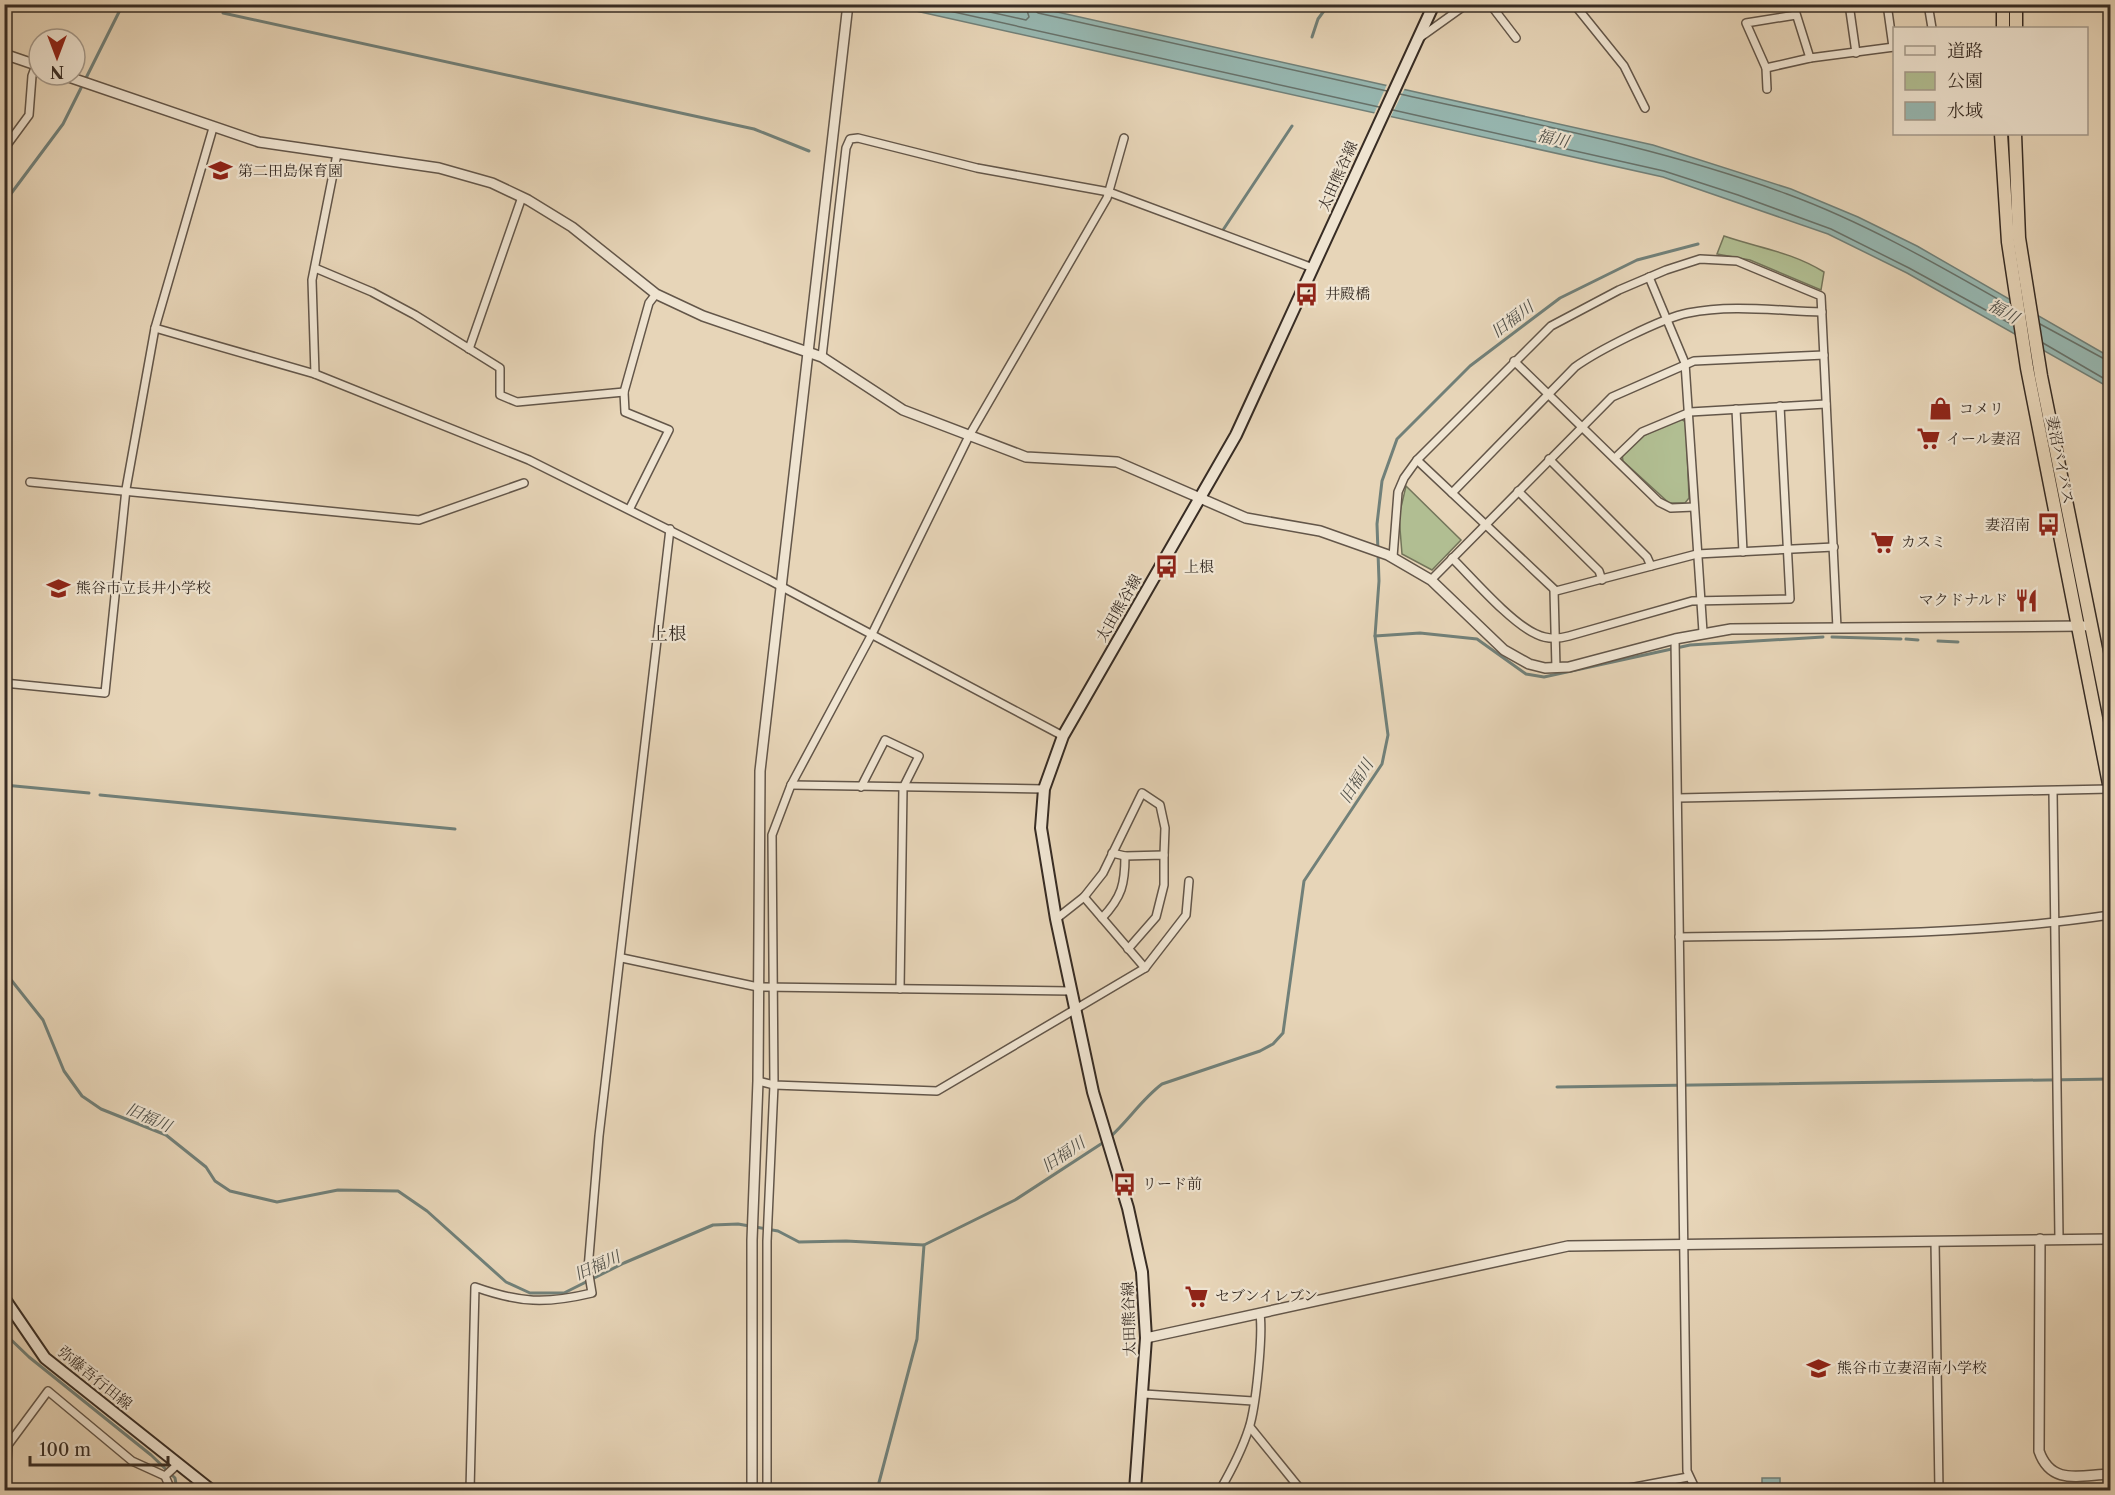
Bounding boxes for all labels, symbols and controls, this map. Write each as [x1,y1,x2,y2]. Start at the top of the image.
north arrow [27,27,87,87]
legend [1893,27,2088,135]
text: 道路 [1947,40,1983,62]
text: N [50,62,64,82]
text: 公園 [1947,70,1983,92]
text: 水域 [1947,100,1983,122]
water label: 福川 [1535,125,1573,152]
street label: 太田熊谷線 [1314,138,1361,214]
school or university icon: 第二田島保育園 [207,158,233,184]
place label: 第二田島保育園 [238,161,343,180]
bus stop icon: 井殿橋 [1294,281,1320,307]
place label: 井殿橋 [1325,284,1370,303]
water label: 福川 [1985,294,2025,328]
water label: 旧福川 [1487,295,1539,341]
shop icon: コメリ [1928,396,1954,422]
place label: コメリ [1959,399,2004,418]
street label: 妻沼バイパス [2043,414,2078,506]
supermarket icon: イール妻沼 [1915,426,1941,452]
place label: イール妻沼 [1946,429,2021,448]
bus stop icon: 妻沼南 [2035,512,2061,538]
place label: 妻沼南 [1985,515,2030,534]
supermarket icon: カスミ [1870,529,1896,555]
place label: カスミ [1901,532,1946,551]
bus stop icon: 上根 [1153,554,1179,580]
place label: 上根 [1184,557,1214,576]
street label: 太田熊谷線 [1092,571,1146,645]
school or university icon: 熊谷市立長井小学校 [45,575,71,601]
place label: 熊谷市立長井小学校 [76,578,211,597]
restaurant icon: マクドナルド [2013,587,2039,613]
place label: マクドナルド [1919,590,2008,609]
district label: 上根 [650,623,686,645]
water label: 旧福川 [1335,754,1378,807]
water label: 旧福川 [123,1098,177,1137]
water label: 旧福川 [1038,1131,1090,1176]
bus stop icon: リード前 [1111,1171,1137,1197]
place label: リード前 [1142,1174,1202,1193]
water label: 旧福川 [571,1245,625,1284]
street label: 太田熊谷線 [1118,1281,1139,1357]
supermarket icon: セブンイレブン [1184,1283,1210,1309]
place label: セブンイレブン [1215,1286,1318,1305]
street label: 弥藤吾行田線 [54,1342,136,1413]
school or university icon: 熊谷市立妻沼南小学校 [1806,1355,1832,1381]
place label: 熊谷市立妻沼南小学校 [1837,1358,1987,1377]
scale bar [30,1429,168,1467]
text: 100 m [39,1439,91,1461]

